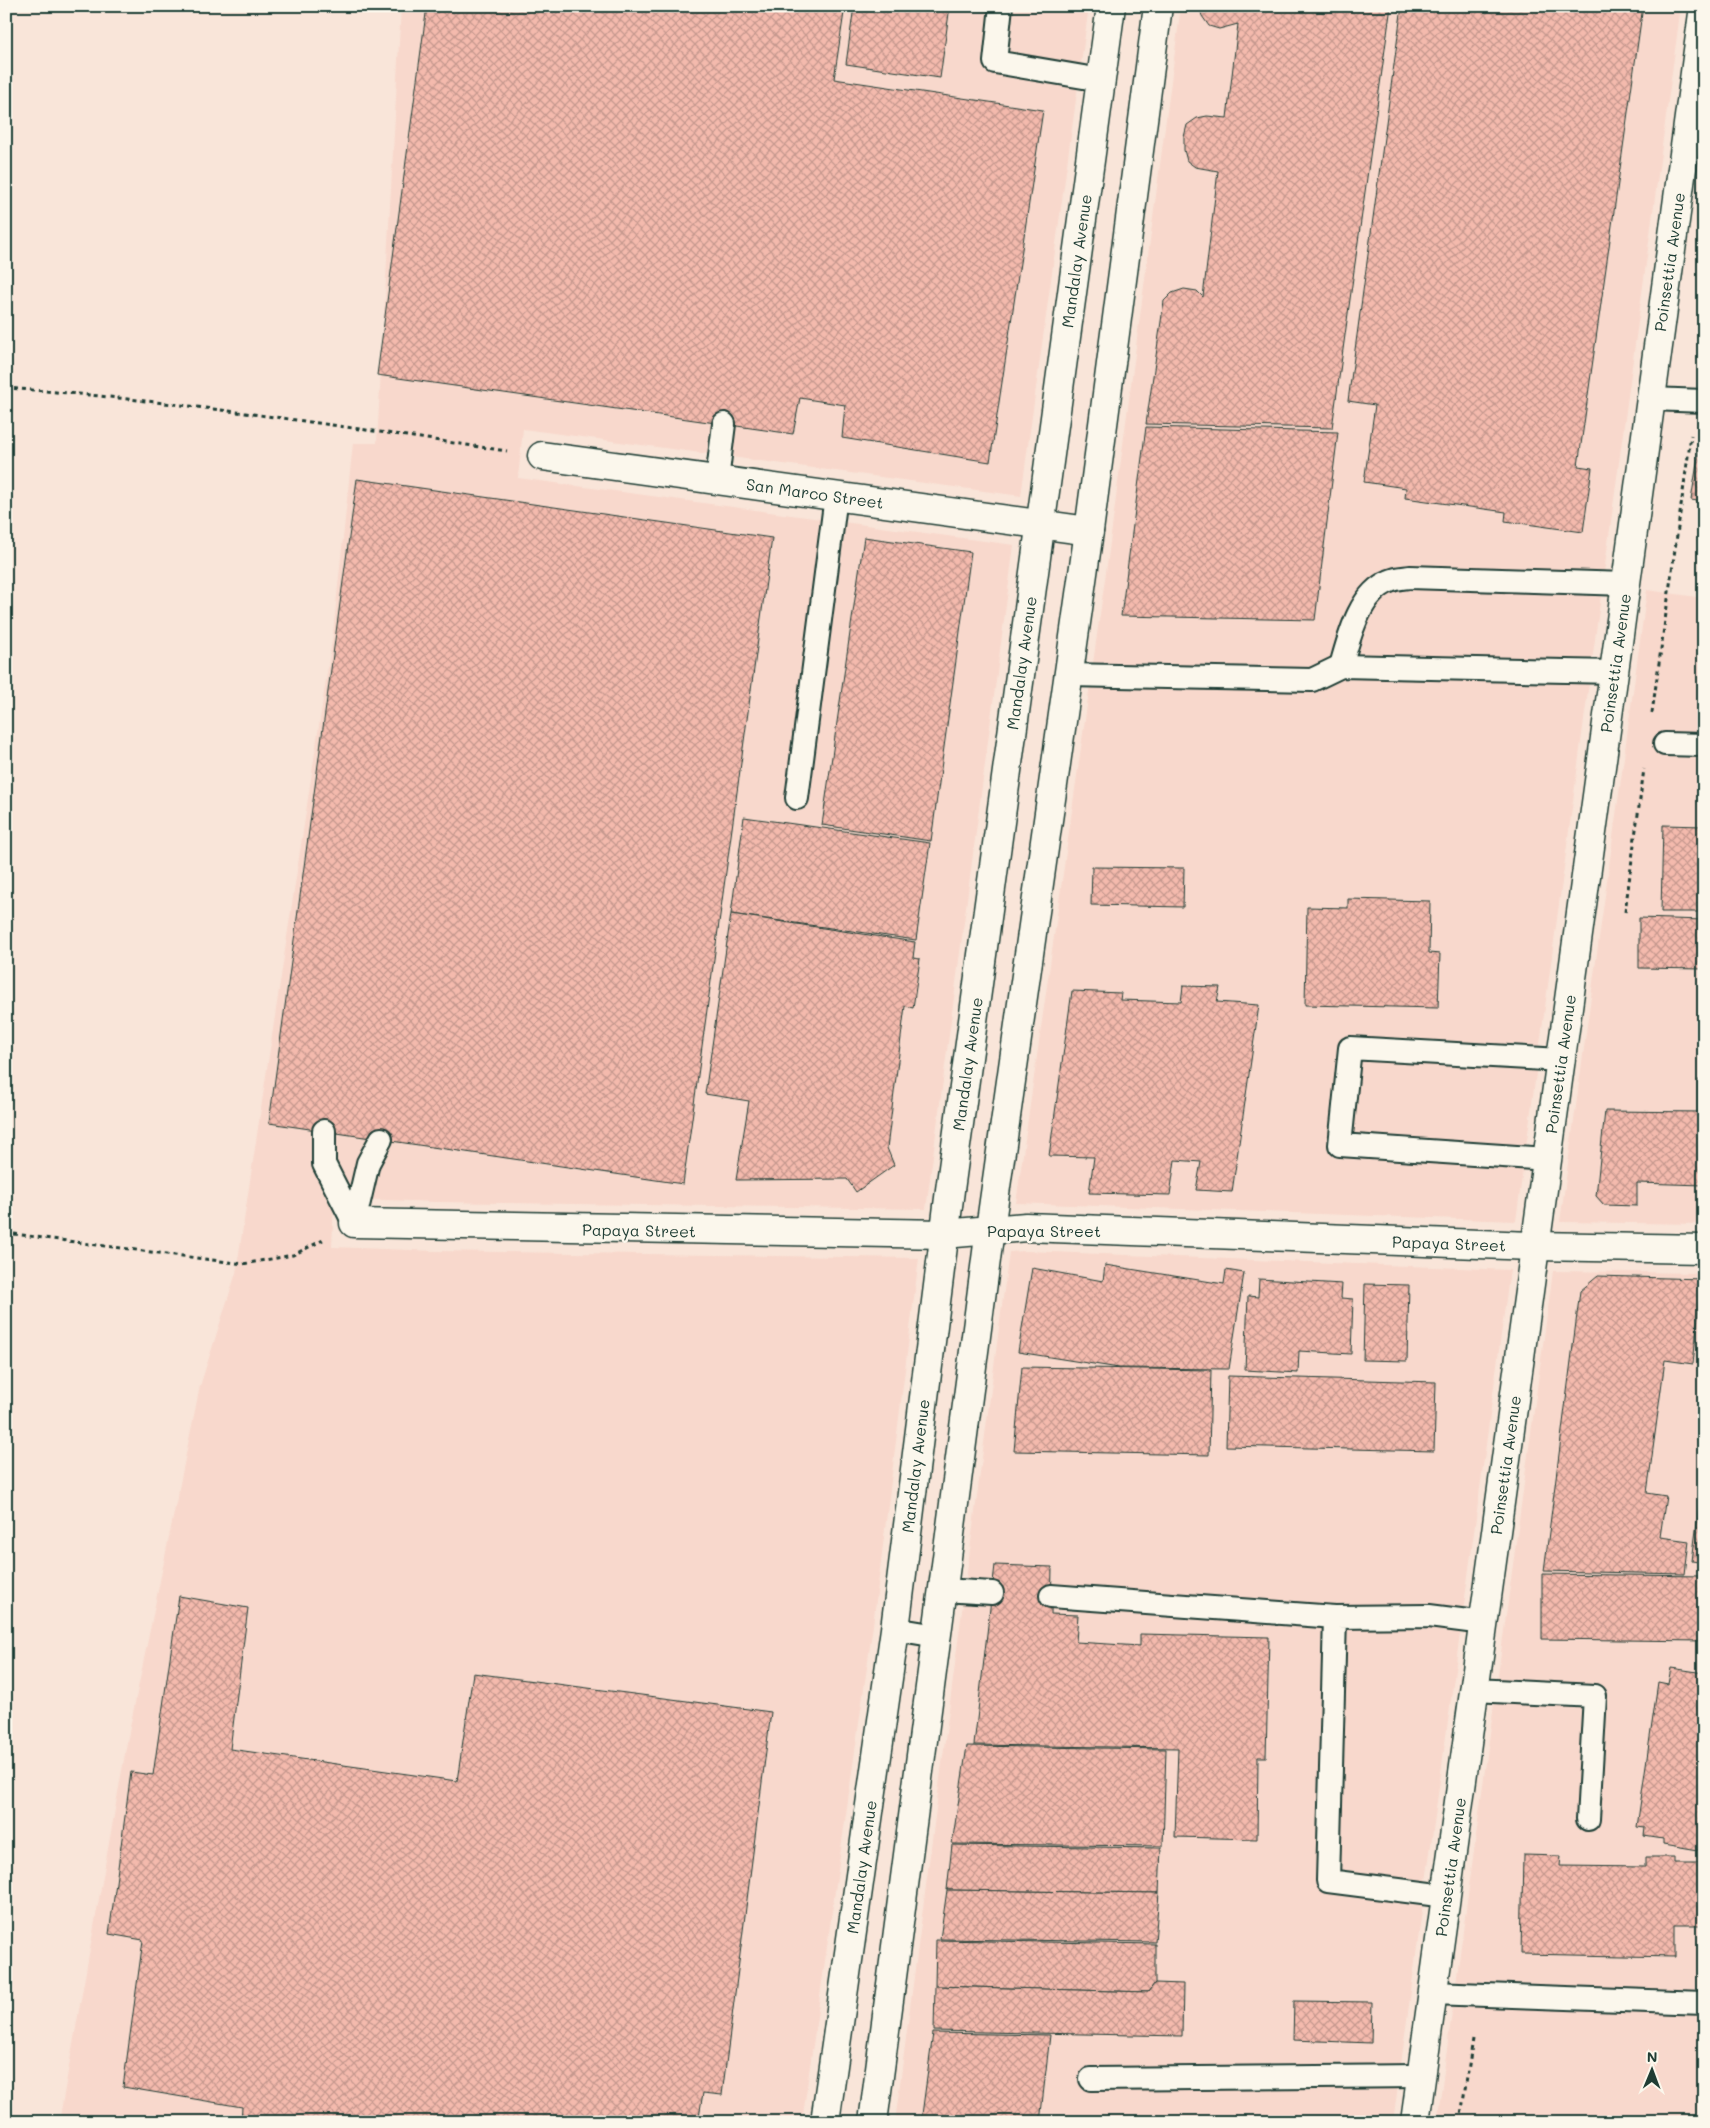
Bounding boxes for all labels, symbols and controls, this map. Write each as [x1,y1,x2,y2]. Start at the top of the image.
street label: Poinsettia Avenue [1649,191,1689,333]
street label: Mandalay Avenue [1056,193,1096,329]
street label: San Marco Street [745,473,885,513]
street label: Poinsettia Avenue [1595,592,1635,734]
street label: Mandalay Avenue [1001,595,1041,731]
street label: Poinsettia Avenue [1540,993,1580,1135]
street label: Mandalay Avenue [947,996,987,1132]
street label: Papaya Street [582,1219,696,1241]
street label: Papaya Street [987,1220,1101,1241]
street label: Papaya Street [1392,1231,1506,1255]
street label: Poinsettia Avenue [1485,1394,1525,1536]
street label: Mandalay Avenue [896,1398,934,1534]
street label: Poinsettia Avenue [1430,1796,1470,1938]
street label: Mandalay Avenue [841,1799,881,1935]
north arrow [1628,2046,1678,2096]
text: N [1647,2047,1658,2066]

